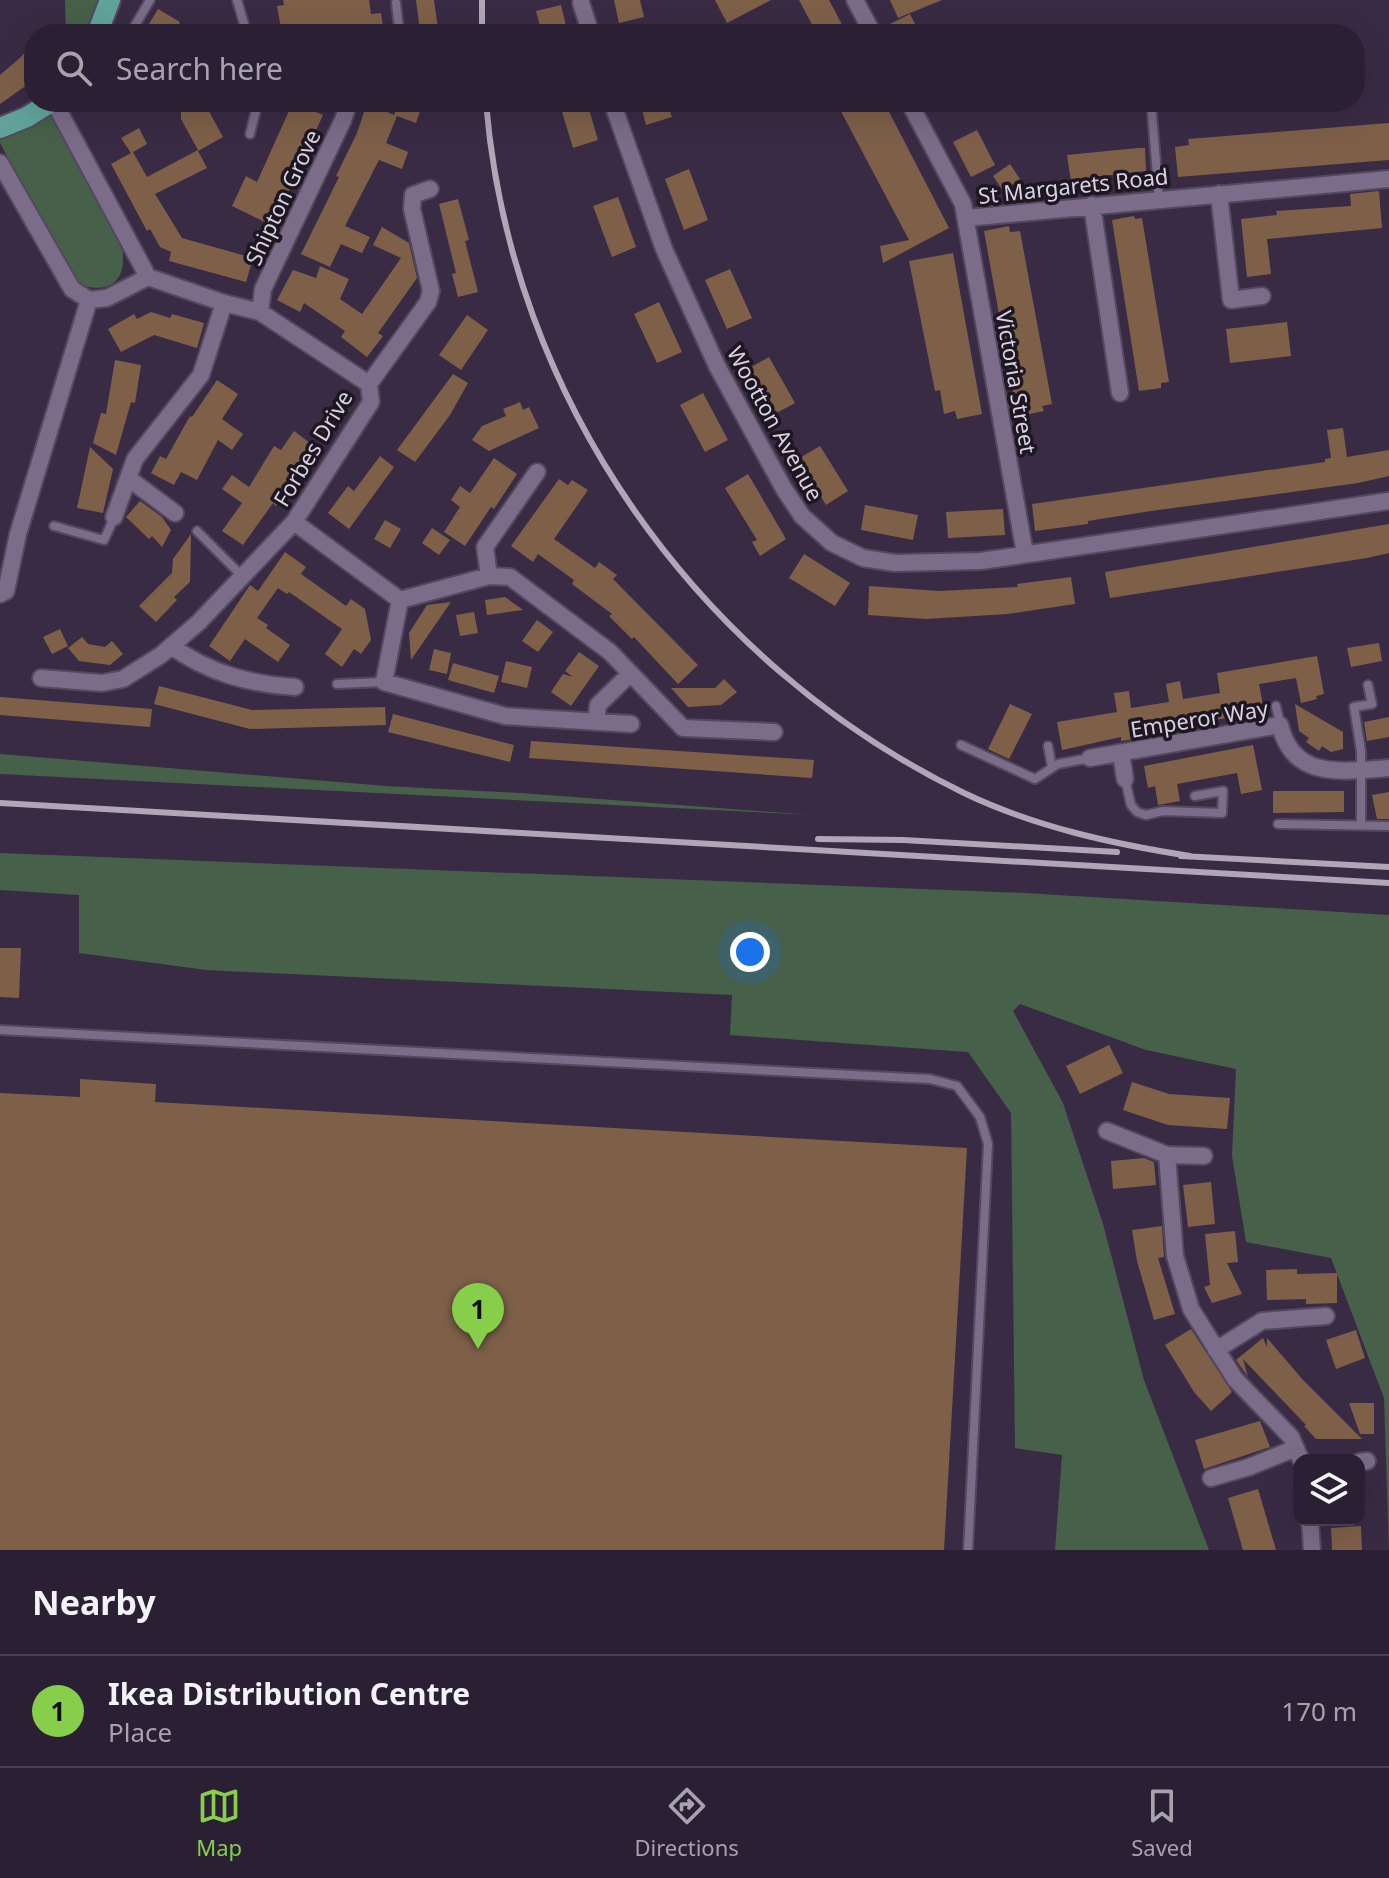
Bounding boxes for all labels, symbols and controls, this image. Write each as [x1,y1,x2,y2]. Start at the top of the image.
search box [24,24,1365,112]
icon: search [52,46,96,90]
text: Search here [116,48,283,89]
street label: Shipton Grove [237,124,327,270]
street label: St Margarets Road [977,160,1169,210]
street label: Victoria Street [990,308,1044,456]
street label: Wootton Avenue [721,340,831,506]
street label: Forbes Drive [266,384,358,512]
street label: Emperor Way [1128,692,1271,744]
your location [730,932,770,972]
pin: 1 [452,1283,504,1349]
map controls [1293,1454,1365,1526]
button: layers [1293,1454,1365,1526]
text: Nearby [32,1579,156,1625]
text: Ikea Distribution Centre [108,1673,470,1714]
text: 1 [51,1693,65,1729]
text: 170 m [1281,1693,1357,1729]
text: Place [108,1714,172,1750]
tab: Map [196,1784,242,1862]
tab: Directions [634,1784,739,1862]
tab: Saved [1131,1784,1193,1862]

